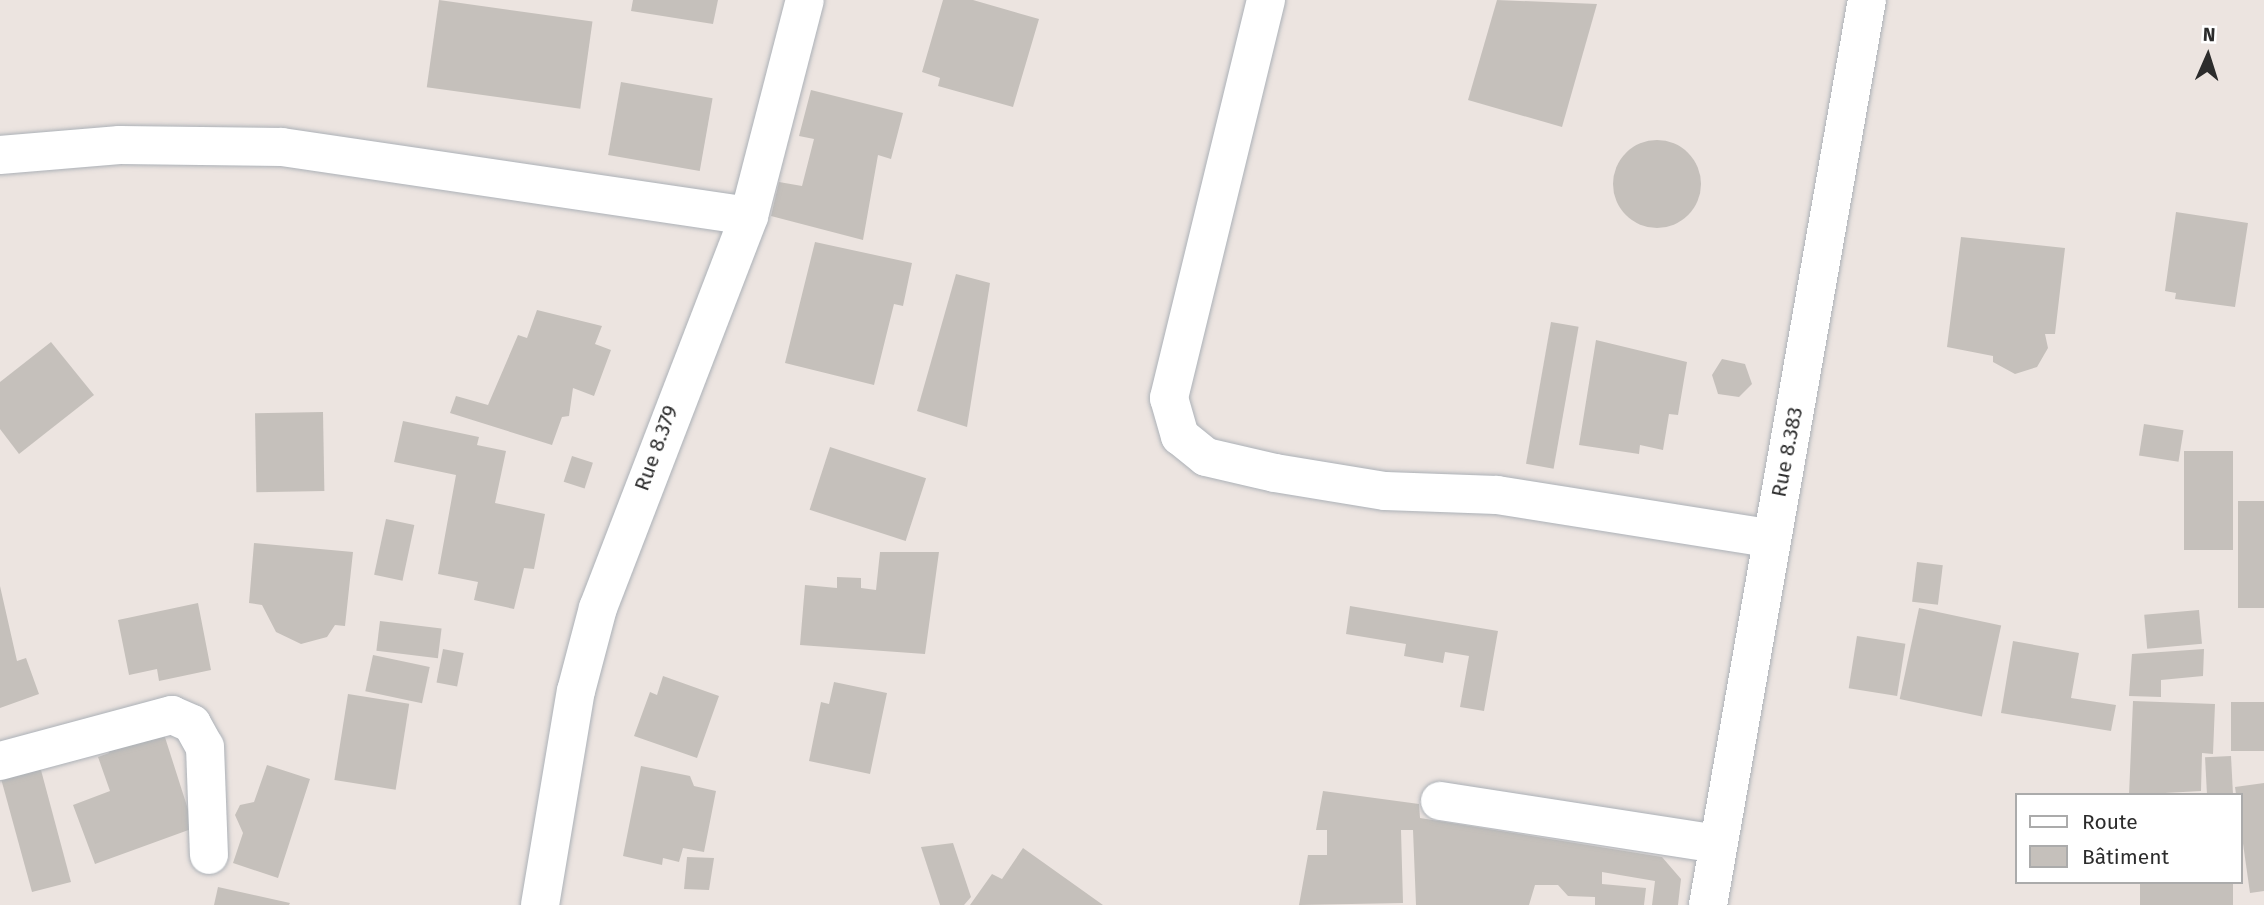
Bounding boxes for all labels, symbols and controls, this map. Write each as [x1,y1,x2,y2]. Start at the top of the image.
north arrow [2173,21,2243,91]
text: N [2202,23,2216,46]
street label: Rue 8.379 [629,402,683,494]
street label: Rue 8.383 [1766,405,1808,499]
legend [2016,793,2243,884]
text: Route [2082,809,2138,835]
text: Bâtiment [2082,844,2169,870]

